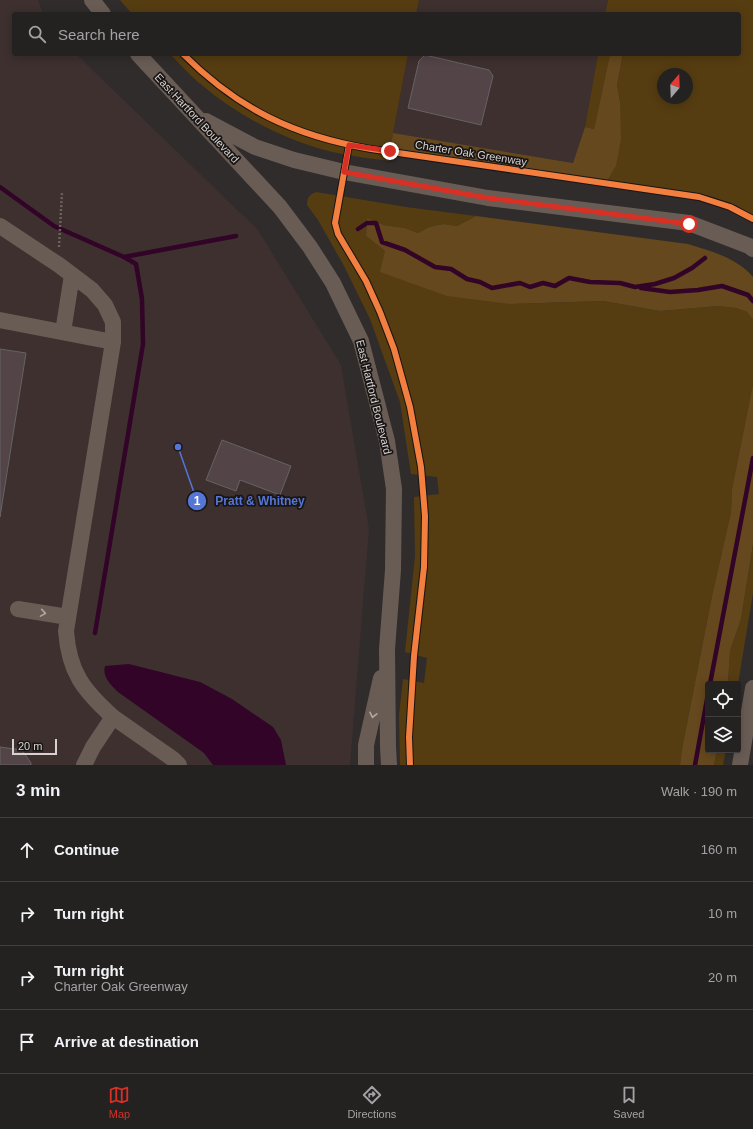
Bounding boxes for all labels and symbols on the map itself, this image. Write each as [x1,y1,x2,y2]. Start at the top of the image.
north arrow [657,68,693,104]
street label: East Hartford Boulevard [153,71,241,165]
street label: Charter Oak Greenway [414,138,528,168]
route end [381,142,399,160]
route start [680,215,698,233]
street label: East Hartford Boulevard [354,339,394,455]
callout: Pratt & Whitney [187,489,312,513]
text: 1 [194,494,201,508]
text: Pratt & Whitney [215,494,305,508]
one-way arrow [40,608,46,617]
one-way arrow [369,712,377,718]
scale bar [12,737,57,756]

